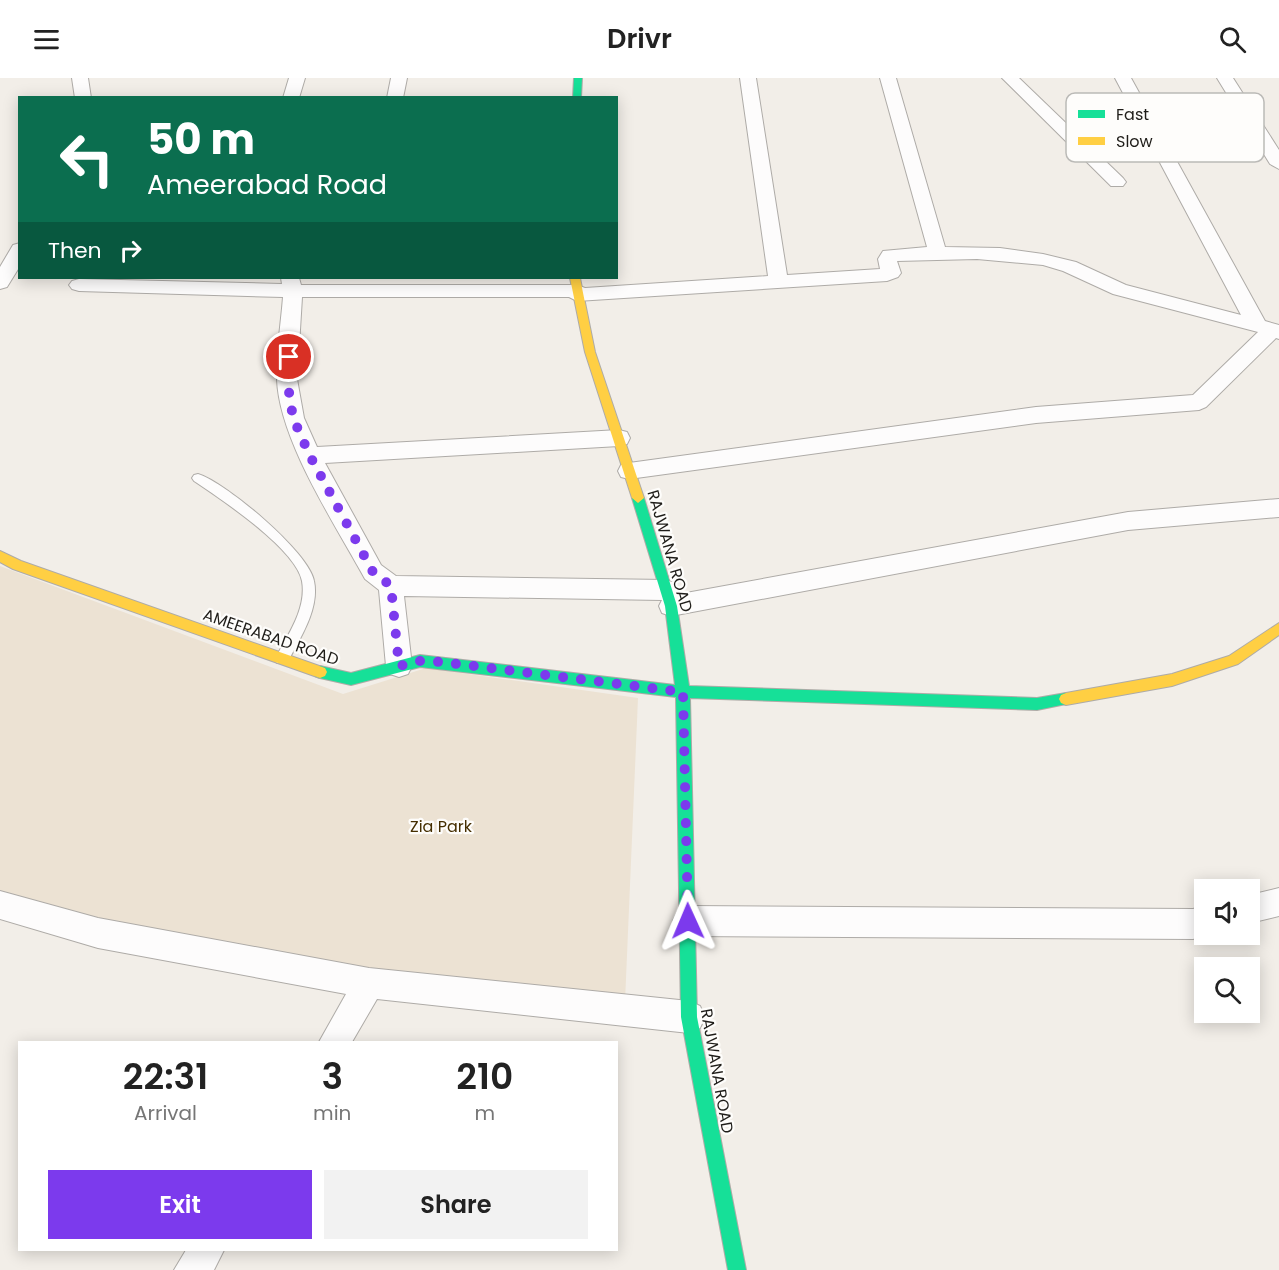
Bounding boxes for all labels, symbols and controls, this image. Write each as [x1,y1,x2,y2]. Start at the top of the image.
text: Drivr [607,20,672,57]
icon: menu [30,23,63,56]
icon: search [1216,23,1249,56]
legend [1066,93,1264,162]
text: Fast [1116,103,1149,126]
text: 50 m [147,110,255,169]
icon: left [48,120,126,198]
text: Slow [1116,130,1153,153]
text: Ameerabad Road [147,166,387,203]
icon: right [114,234,147,267]
text: Then [48,235,102,266]
pin [263,331,314,382]
icon: arrive [272,340,305,373]
street label: RAJWANA ROAD [642,487,698,615]
street label: AMEERABAD ROAD [200,603,342,671]
park label: Zia Park [410,815,473,838]
map controls [1194,879,1260,1023]
button: sound [1194,879,1260,945]
position arrow [656,889,720,953]
button: search [1194,957,1260,1023]
street label: RAJWANA ROAD [695,1007,739,1135]
text: 22:31 [123,1051,208,1102]
text: 3 [321,1051,343,1102]
text: 210 [456,1051,513,1102]
text: Arrival [134,1099,197,1127]
text: min [313,1099,351,1127]
text: m [474,1099,495,1127]
button: Exit [48,1170,312,1239]
button: Share [324,1170,588,1239]

